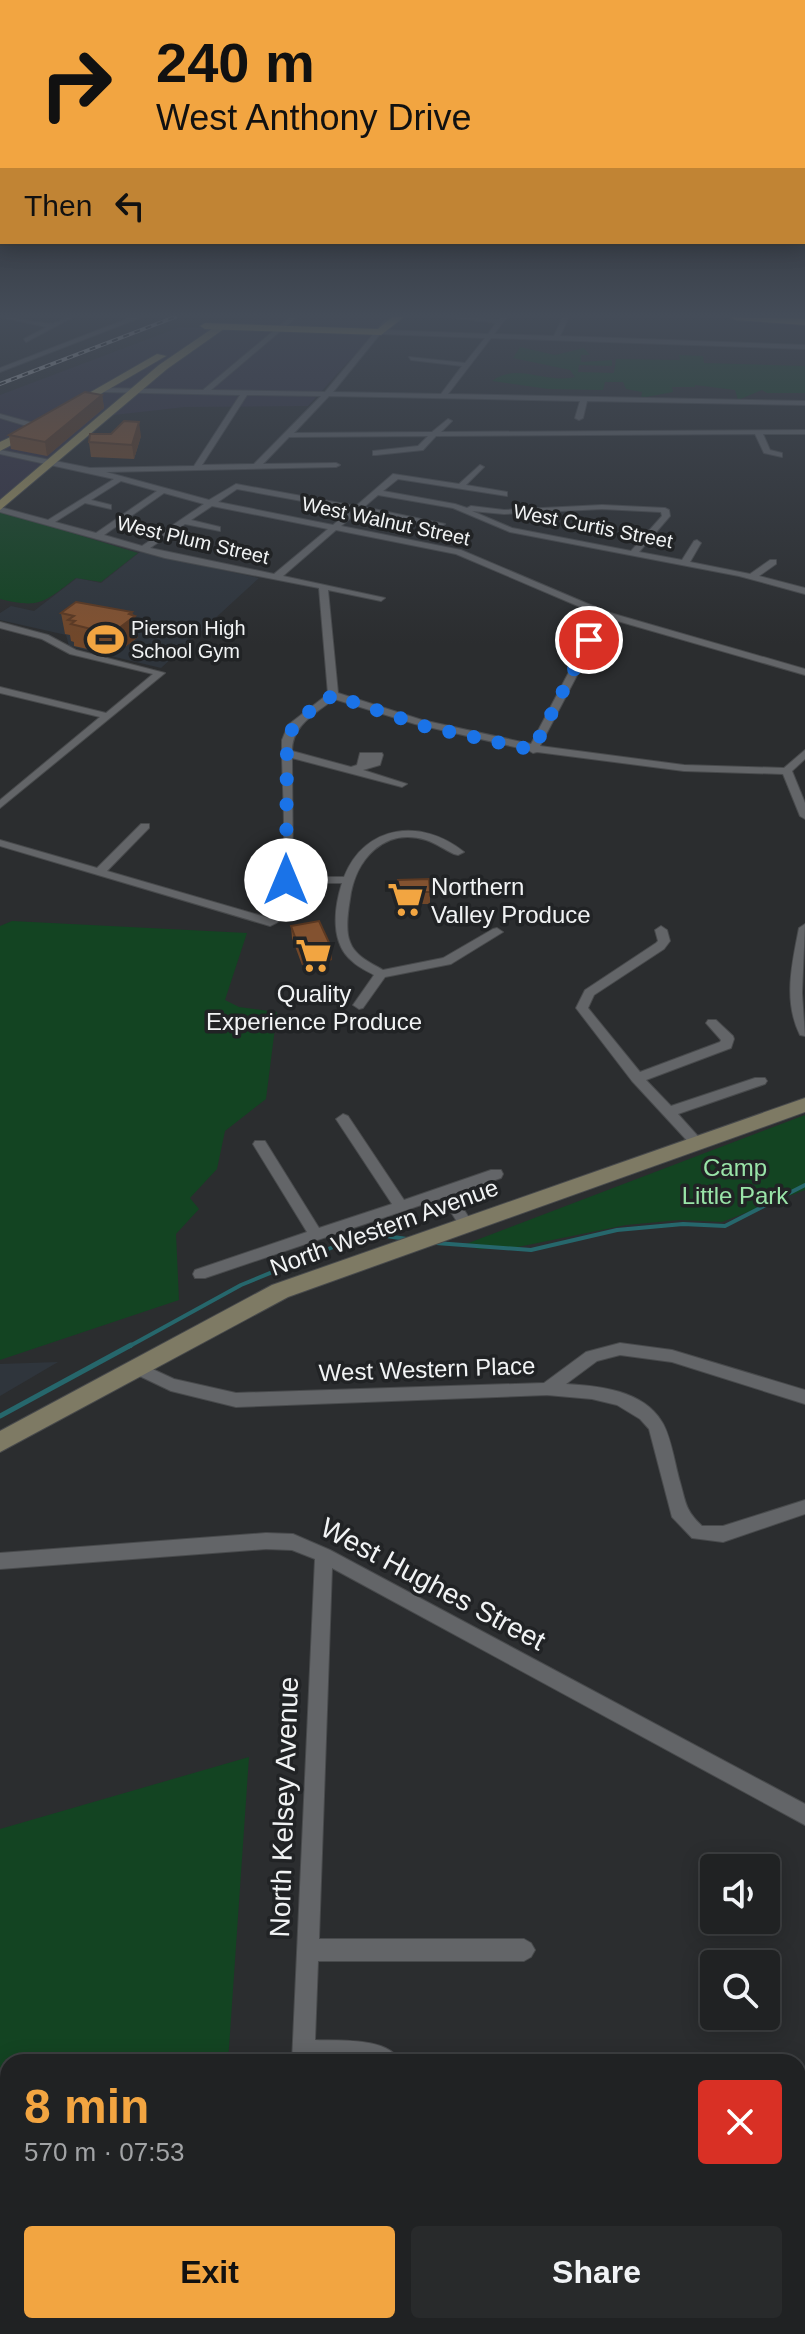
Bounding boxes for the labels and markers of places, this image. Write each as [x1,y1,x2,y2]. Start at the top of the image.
pin [555,606,623,674]
place label: Pierson High School Gym [131,617,246,662]
sports icon: Pierson High School Gym [86,620,124,658]
place label: Northern Valley Produce [431,873,591,928]
supermarket icon: Northern Valley Produce [386,881,424,919]
supermarket icon: Quality Experience Produce [295,937,333,975]
place label: Quality Experience Produce [206,980,422,1035]

